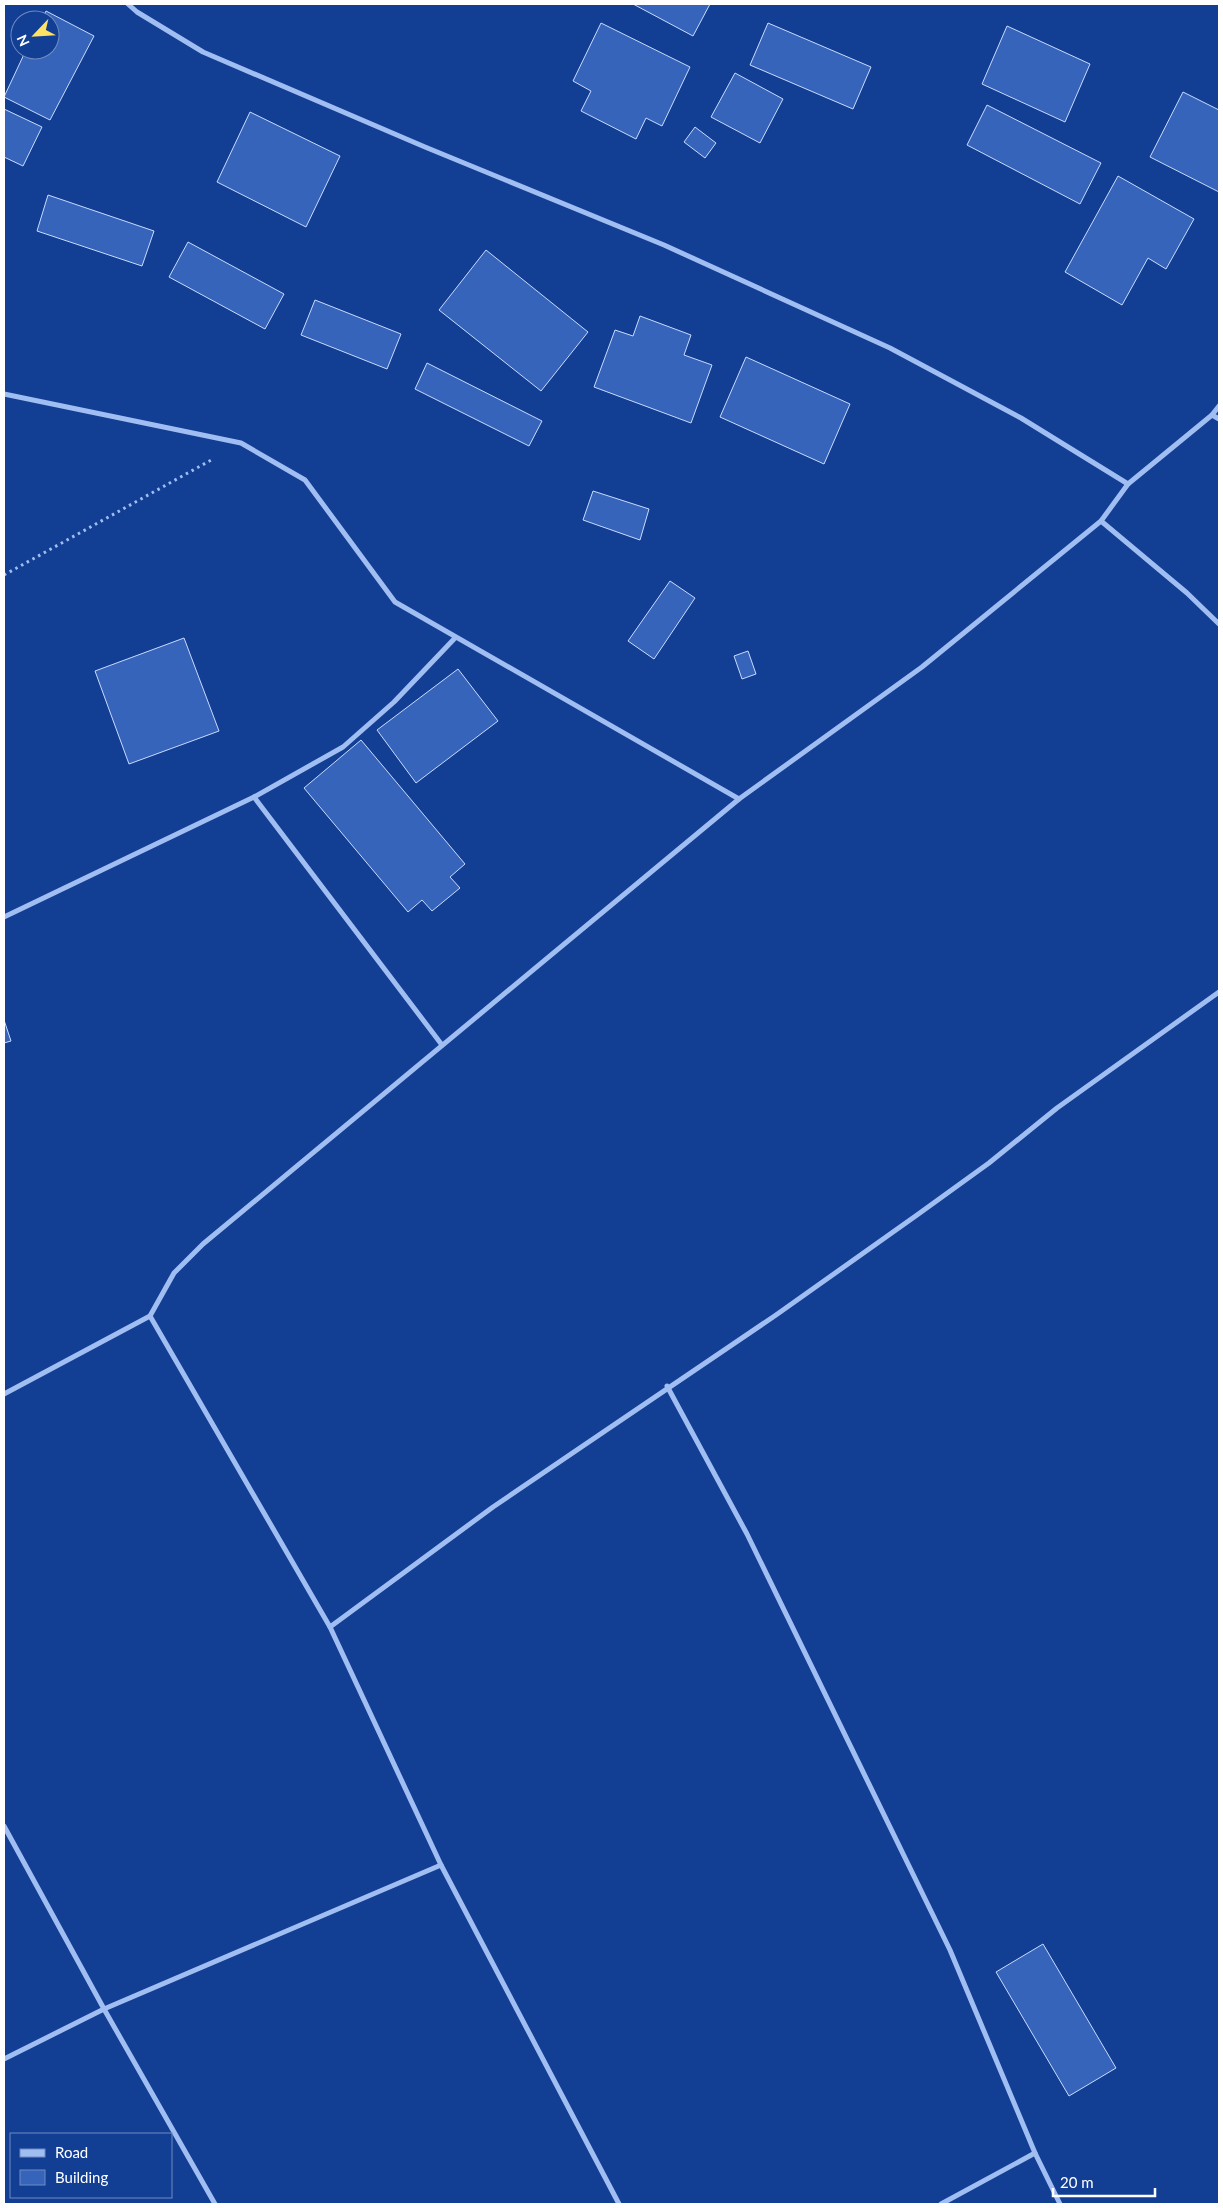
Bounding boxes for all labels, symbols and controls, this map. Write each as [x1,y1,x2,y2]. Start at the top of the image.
north arrow [10,10,60,60]
text: N [13,32,33,49]
legend [10,2133,172,2198]
text: Road [55,2143,88,2161]
scale bar [1053,2166,1156,2198]
text: Building [55,2168,108,2186]
text: 20 m [1060,2173,1094,2191]

